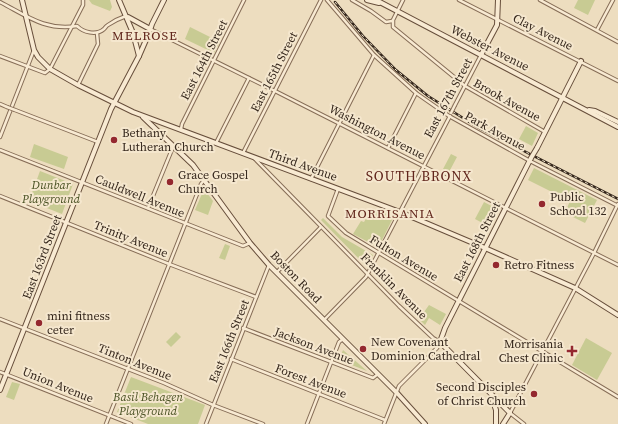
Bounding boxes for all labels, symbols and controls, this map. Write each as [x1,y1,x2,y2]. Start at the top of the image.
street label: Clay Avenue [510,10,576,54]
street label: East 164th Street [177,17,231,103]
street label: Webster Avenue [448,21,532,75]
district label: MELROSE [112,27,178,44]
street label: East 165th Street [247,29,301,115]
street label: East 167th Street [420,55,476,141]
street label: Brook Avenue [471,75,543,125]
street label: Washington Avenue [326,101,428,163]
street label: Park Avenue [462,108,528,154]
place label: Bethany Lutheran Church [122,125,214,155]
marker: Bethany Lutheran Church [109,135,119,145]
street label: Third Avenue [266,145,340,185]
district label: SOUTH BRONX [366,166,472,186]
place label: Grace Gospel Church [178,167,249,197]
street label: Cauldwell Avenue [93,171,187,221]
park label: Dunbar Playground [21,177,81,207]
marker: Grace Gospel Church [165,177,175,187]
place label: Public School 132 [550,189,607,219]
street label: East 168th Street [450,199,504,285]
marker: Public School 132 [537,199,547,209]
district label: MORRISANIA [345,205,435,222]
street label: East 163rd Street [19,213,65,301]
street label: Trinity Avenue [92,217,170,261]
street label: Fulton Avenue [367,231,441,285]
street label: Boston Road [267,247,325,307]
street label: Franklin Avenue [357,249,431,323]
place label: Retro Fitness [504,257,574,273]
marker: Retro Fitness [491,260,501,270]
street label: East 166th Street [205,297,253,385]
place label: mini fitness ceter [47,308,110,338]
marker: mini fitness ceter [34,318,44,328]
street label: Jackson Avenue [271,323,356,368]
place label: New Covenant Dominion Cathedral [371,334,481,364]
place label: Morrisania Chest Clinic [499,336,564,366]
street label: Tinton Avenue [96,340,174,384]
marker: New Covenant Dominion Cathedral [358,344,368,354]
marker: Morrisania Chest Clinic [566,345,578,357]
street label: Forest Avenue [273,360,349,402]
street label: Union Avenue [20,363,96,407]
place label: Second Disciples of Christ Church [436,379,526,409]
park label: Basil Behagen Playground [112,389,183,419]
marker: Second Disciples of Christ Church [529,389,539,399]

